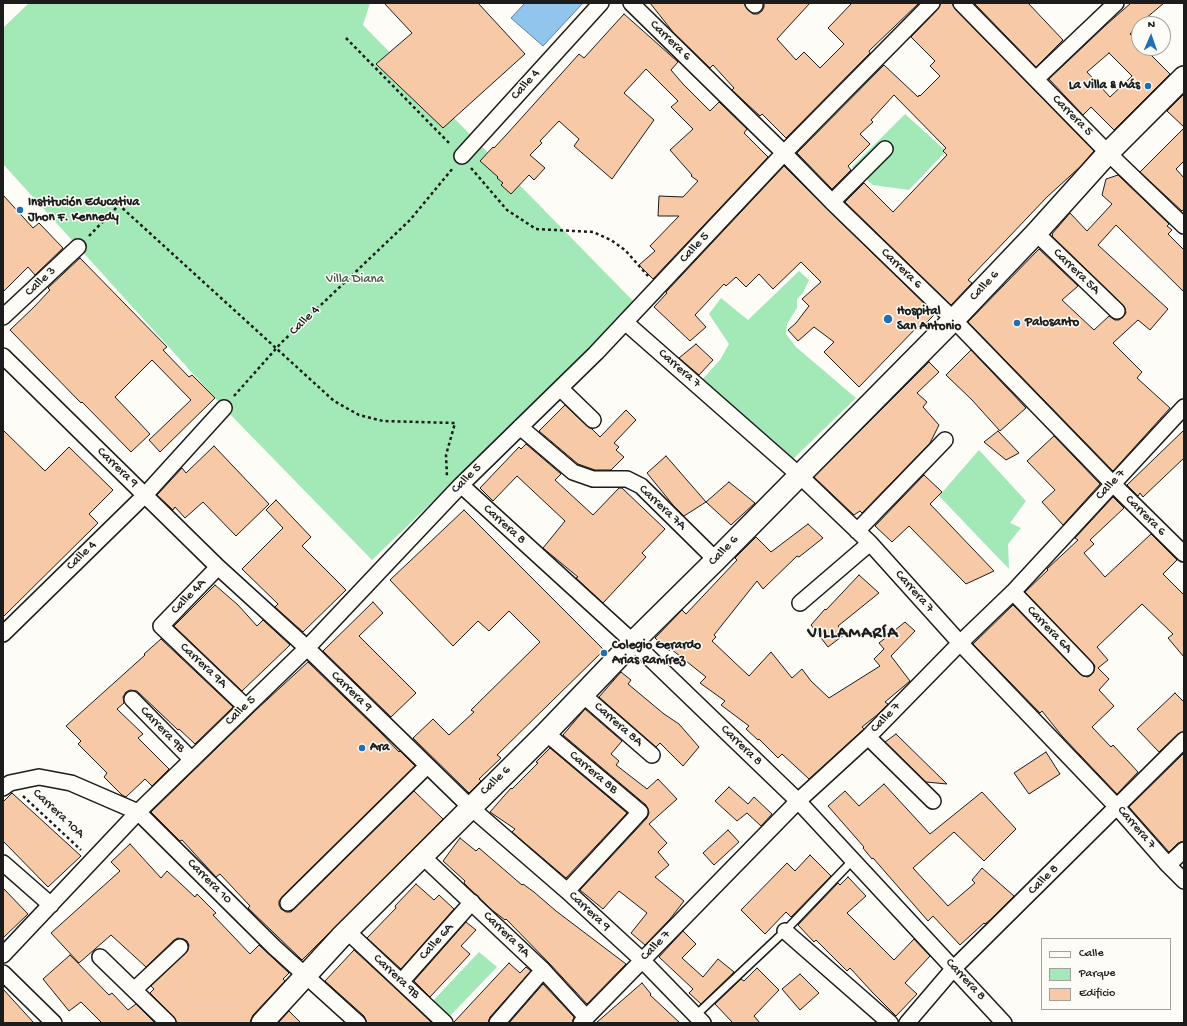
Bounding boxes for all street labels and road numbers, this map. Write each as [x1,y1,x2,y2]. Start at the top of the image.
street label: Carrera 6 [646,17,694,65]
street label: Calle 4 [508,66,544,104]
street label: Carrera 5 [1048,92,1096,140]
street label: Calle 5 [677,229,713,267]
street label: Carrera 6 [877,245,925,293]
street label: Carrera 5A [1049,246,1103,298]
street label: Calle 3 [22,264,60,300]
street label: Calle 6 [967,267,1003,305]
street label: Calle 4 [287,303,323,339]
street label: Carrera 7 [654,346,704,392]
street label: Carrera 9 [93,444,141,492]
street label: Calle 5 [449,461,485,497]
street label: Calle 7 [1093,466,1129,504]
street label: Carrera 7A [635,482,689,534]
street label: Carrera 6 [1121,492,1169,540]
street label: Carrera 8 [479,502,529,548]
street label: Calle 6 [706,533,742,569]
street label: Calle 4 [64,538,100,574]
street label: Carrera 7 [891,568,937,616]
street label: Calle 4A [168,576,210,618]
street label: Carrera 6A [1023,603,1075,657]
street label: Carrera 9A [176,640,230,692]
street label: Carrera 9 [327,668,375,716]
street label: Calle 5 [222,693,260,729]
street label: Carrera 8A [590,699,646,751]
street label: Calle 7 [868,699,904,737]
street label: Carrera 9B [136,704,188,756]
street label: Carrera 8 [717,722,765,770]
street label: Carrera 8B [565,748,621,798]
street label: Calle 6 [478,763,514,799]
street label: Carrera 10A [29,786,87,842]
street label: Carrera 7 [1113,803,1159,853]
street label: Carrera 10 [183,856,235,908]
street label: Calle 8 [1025,861,1063,899]
street label: Carrera 9 [565,889,613,935]
street label: Carrera 9A [479,909,533,961]
street label: Calle 6A [416,920,458,964]
street label: Calle 7 [638,927,674,965]
street label: Carrera 9B [369,951,423,1003]
street label: Carrera 8 [941,956,989,1004]

